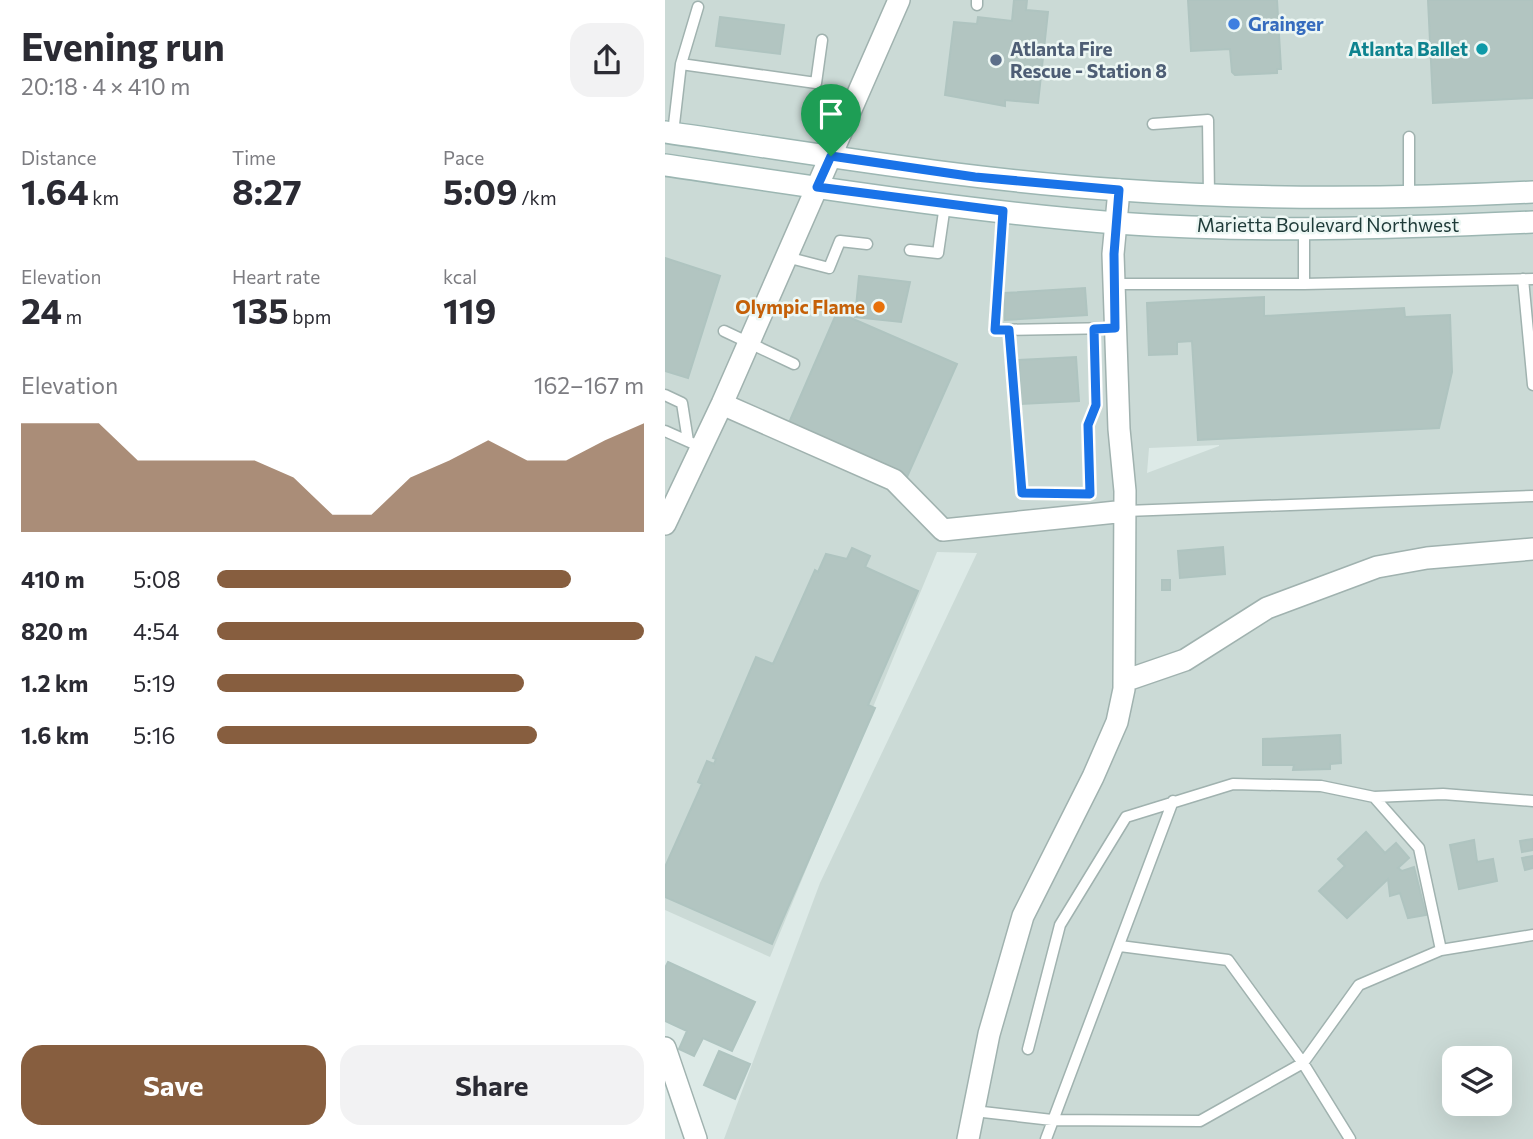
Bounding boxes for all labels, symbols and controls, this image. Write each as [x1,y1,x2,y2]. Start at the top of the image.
place label: Grainger [1248,12,1324,35]
marker: Grainger [1226,16,1242,32]
text: Evening run [21,22,225,69]
button: share [570,23,644,97]
place label: Atlanta Fire Rescue - Station 8 [1010,37,1167,82]
place label: Atlanta Ballet [1348,37,1468,60]
marker: Atlanta Ballet [1474,41,1490,57]
marker: Atlanta Fire Rescue - Station 8 [988,52,1004,68]
text: 20:18 · 4 × 410 m [21,72,190,100]
pin [801,84,861,156]
icon: arrive [812,95,850,133]
text: Distance [21,146,97,169]
text: Time [232,146,276,169]
text: Pace [443,146,484,169]
text: 1.64 [21,169,89,212]
text: 8:27 [232,169,302,212]
text: 5:09 [443,169,518,212]
text: km [89,186,119,209]
text: /km [518,186,557,209]
street label: Marietta Boulevard Northwest [1197,213,1460,236]
text: Elevation [21,265,101,288]
text: Heart rate [232,265,320,288]
text: kcal [443,265,477,288]
text: 24 [21,288,62,331]
text: 135 [232,288,289,331]
text: 119 [443,288,496,331]
place label: Olympic Flame [735,295,865,318]
marker: Olympic Flame [871,299,887,315]
text: m [62,305,82,328]
text: bpm [289,305,331,328]
text: Elevation [21,371,118,399]
text: 162–167 m [534,371,644,399]
text: 410 m [21,565,85,593]
text: 5:08 [133,565,181,593]
text: 820 m [21,617,88,645]
text: 4:54 [133,617,179,645]
text: 1.2 km [21,669,88,697]
text: 5:19 [133,669,175,697]
text: 1.6 km [21,721,89,749]
text: 5:16 [133,721,175,749]
button: Save [21,1045,326,1125]
button: Share [340,1045,644,1125]
map controls [1442,1046,1512,1116]
button: layers [1442,1046,1512,1116]

